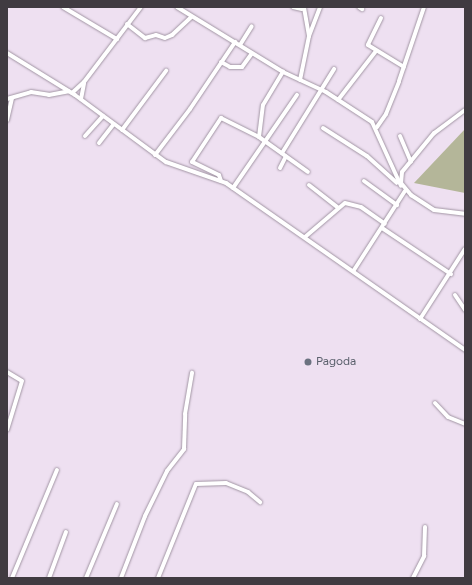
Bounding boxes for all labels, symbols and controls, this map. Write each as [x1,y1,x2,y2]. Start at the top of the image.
place label: Pagoda [316,355,356,369]
marker: Pagoda [303,357,313,367]

